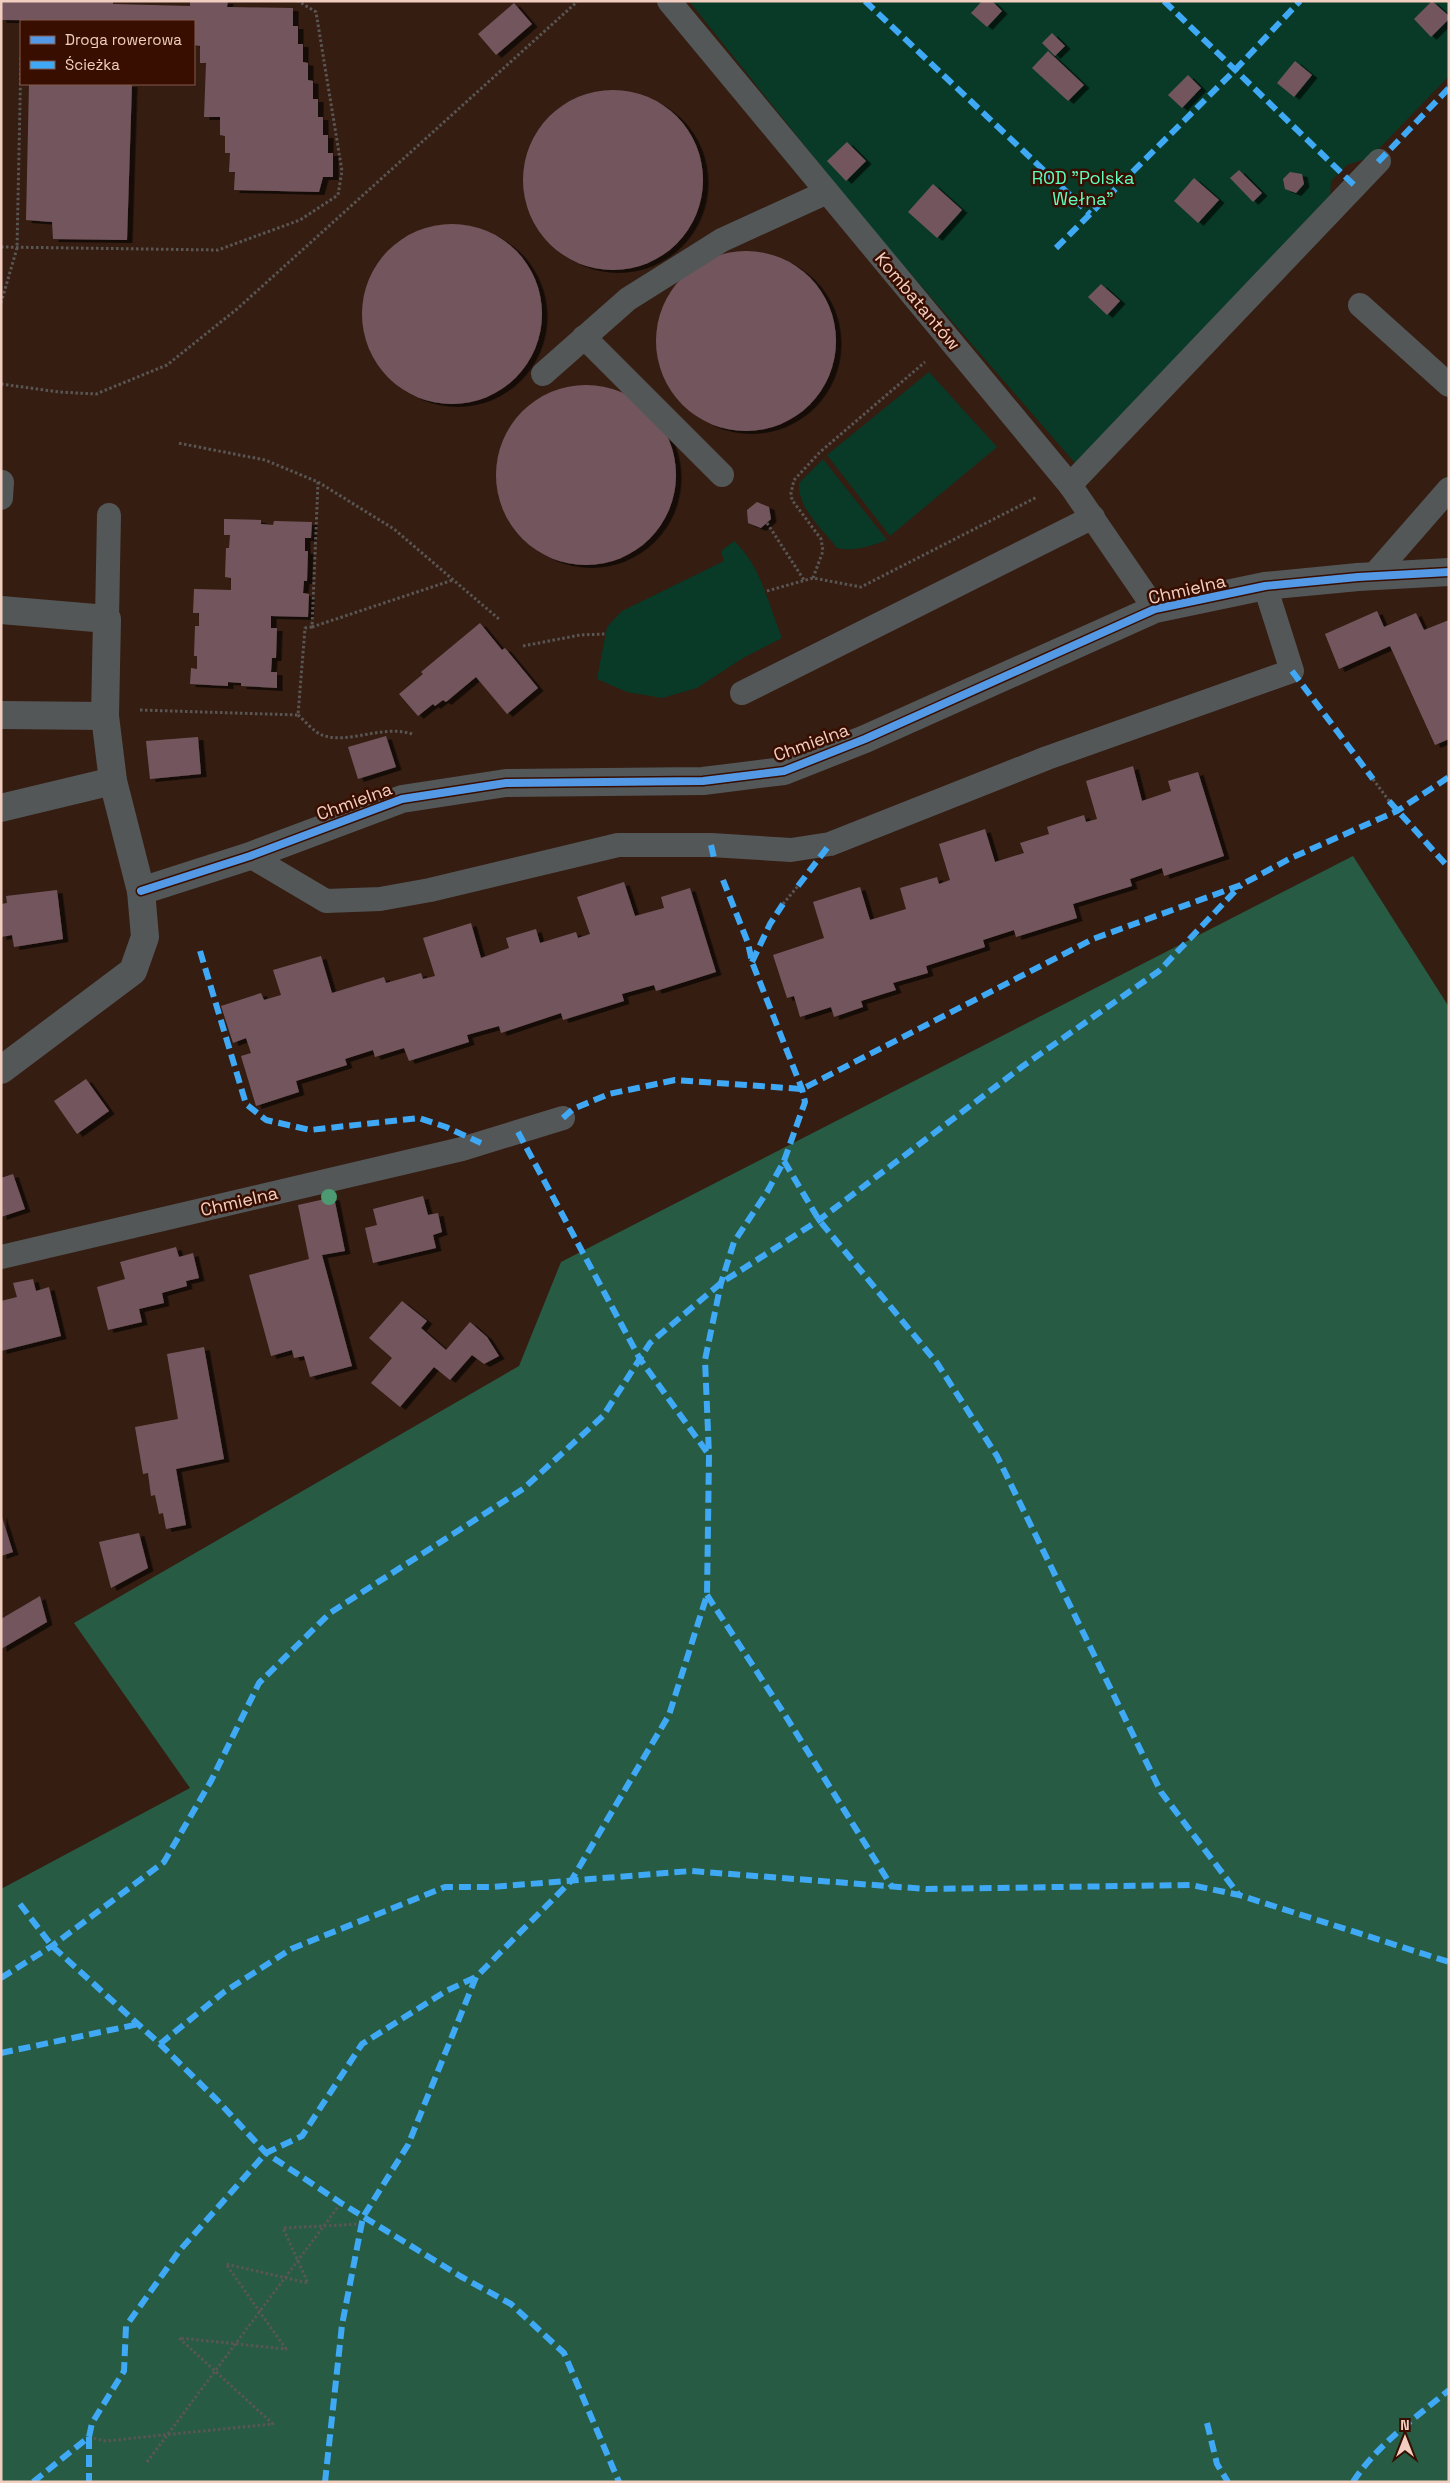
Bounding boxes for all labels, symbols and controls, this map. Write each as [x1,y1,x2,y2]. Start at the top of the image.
legend [20,20,195,85]
text: Droga rowerowa [65,30,182,49]
text: Ścieżka [65,55,120,74]
park label: ROD "Polska Wełna" [1032,166,1134,210]
street label: Kombatantów [870,247,966,355]
street label: Chmielna [1146,569,1228,609]
street label: Chmielna [770,718,852,766]
street label: Chmielna [313,777,395,825]
street label: Chmielna [198,1181,280,1221]
north arrow [1380,2413,1430,2463]
text: N [1400,2416,1410,2434]

